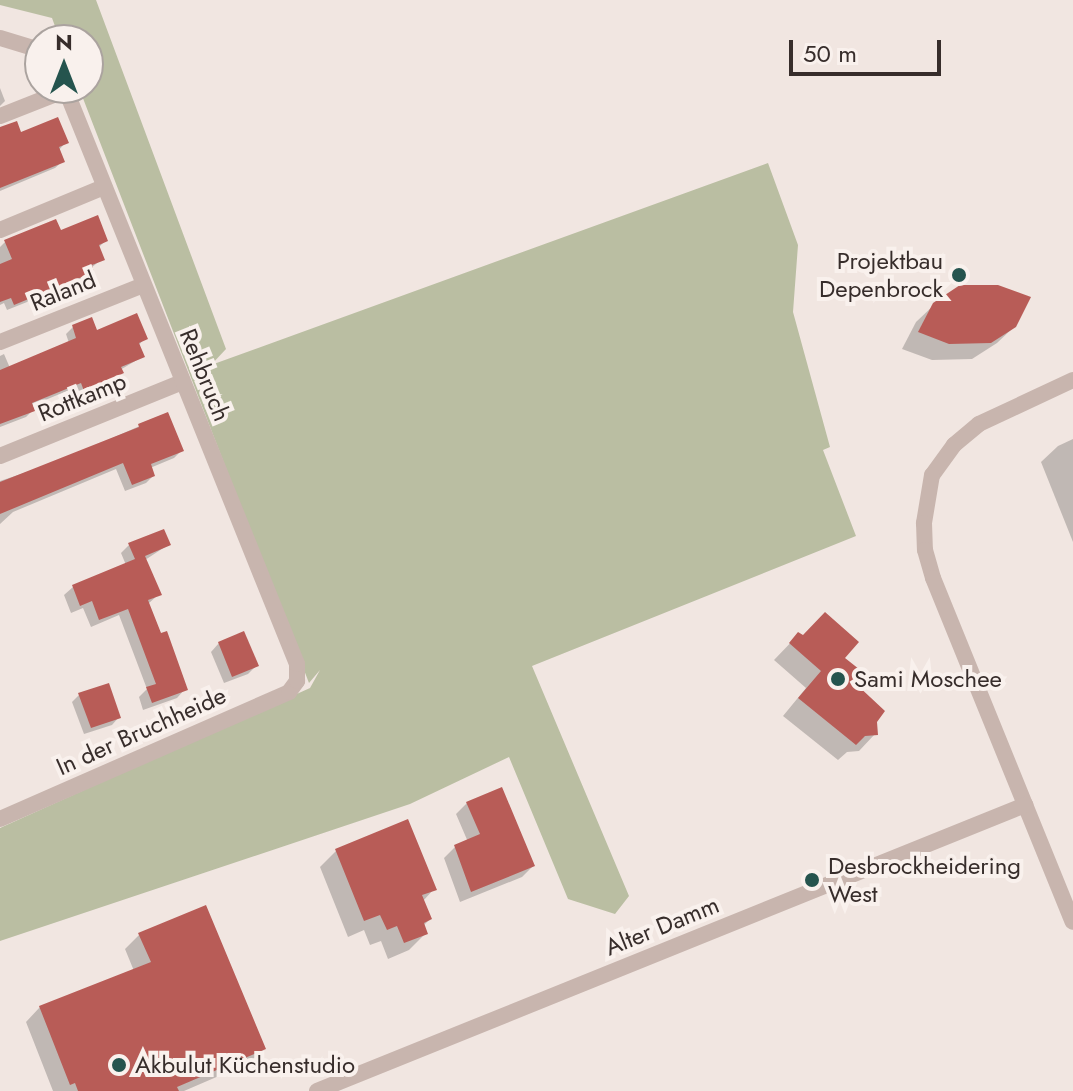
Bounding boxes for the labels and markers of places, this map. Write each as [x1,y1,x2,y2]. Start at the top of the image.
place label: Projektbau Depenbrock [819,247,943,303]
marker: Projektbau Depenbrock [950,266,968,284]
place label: Sami Moschee [854,665,1002,693]
marker: Sami Moschee [829,670,847,688]
place label: Desbrockheidering West [828,852,1021,908]
marker: Desbrockheidering West [803,871,821,889]
place label: Akbulut Küchenstudio [135,1051,355,1079]
marker: Akbulut Küchenstudio [110,1056,128,1074]

